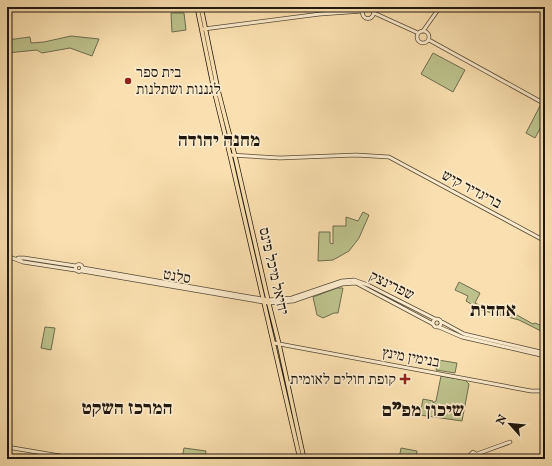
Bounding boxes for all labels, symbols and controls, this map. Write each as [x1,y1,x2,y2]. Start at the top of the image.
place label: בית ספר לגננות ושתלנות [136,63,221,99]
marker: בית ספר לגננות ושתלנות [123,76,133,86]
district label: מחנה יהודה [178,129,260,153]
street label: בריגדיר קיש [438,166,505,213]
street label: יחיאל מיכל פינס [254,226,293,317]
street label: סלנט [162,265,192,288]
street label: שפרינצק [366,266,417,304]
district label: אחדות [470,299,516,323]
street label: בנימין מינץ [381,343,441,372]
place label: קופת חולים לאומית [290,370,396,389]
marker: קופת חולים לאומית [399,373,411,385]
district label: המרכז השקט [81,397,173,421]
district label: שיכון מפ"ם [382,399,464,423]
north arrow [490,404,530,444]
text: N [493,412,511,428]

